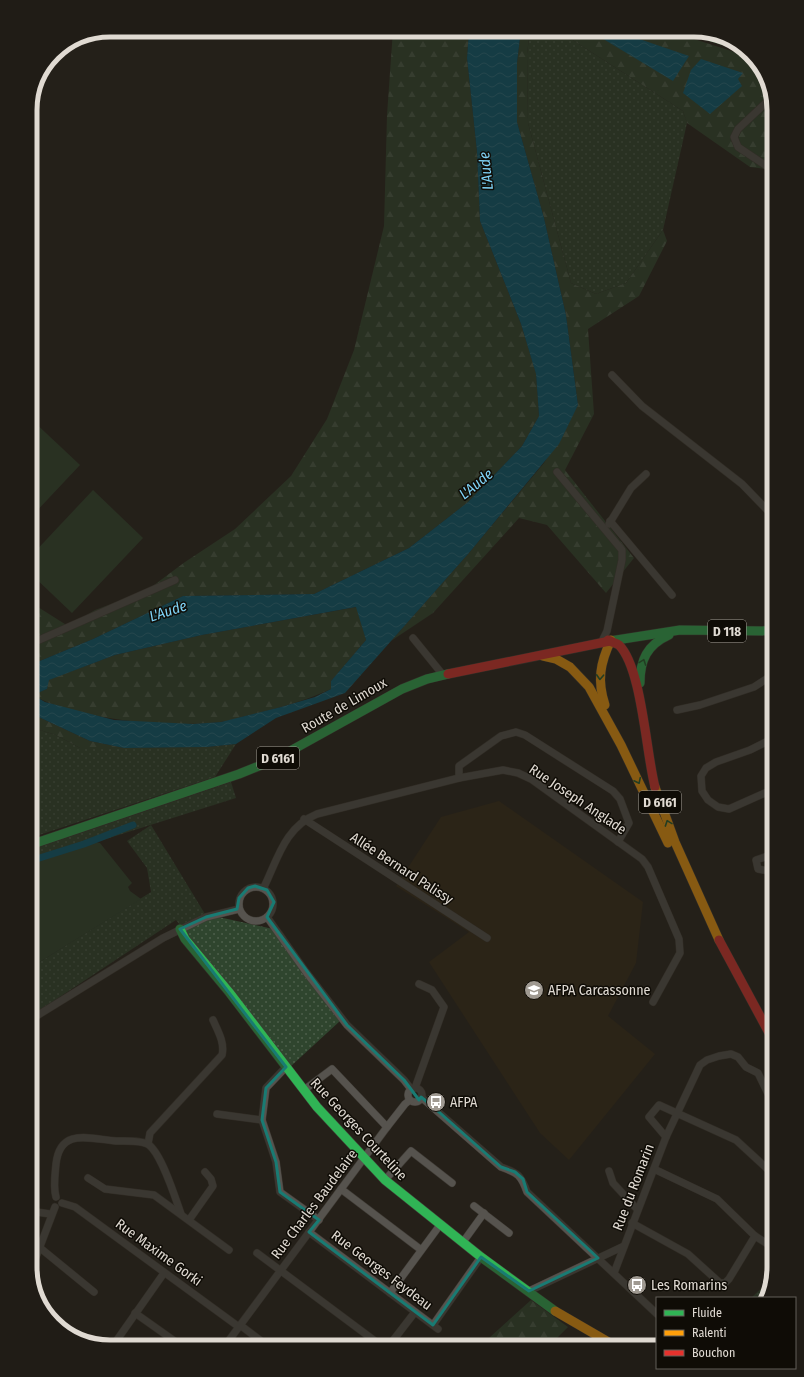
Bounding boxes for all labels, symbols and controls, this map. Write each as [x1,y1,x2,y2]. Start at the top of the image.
water label: L'Aude [475,151,497,191]
water label: L'Aude [455,465,497,503]
water label: L'Aude [147,597,189,625]
road number: D 118 [708,620,746,642]
one-way arrow [638,658,646,665]
street label: Route de Limoux [299,674,391,737]
one-way arrow [595,674,604,680]
road number: D 6161 [257,747,299,769]
street label: Rue Joseph Anglade [526,761,630,838]
one-way arrow [633,776,641,784]
road number: D 6161 [639,791,681,813]
one-way arrow [664,820,673,827]
street label: Allée Bernard Palissy [347,829,457,908]
school or university icon: AFPA Carcassonne [523,979,545,1001]
place label: AFPA Carcassonne [548,982,651,999]
street label: Rue Georges Courteline [307,1075,411,1184]
bus stop icon: AFPA [425,1091,447,1113]
place label: AFPA [450,1094,478,1111]
street label: Rue du Romarin [609,1141,658,1233]
street label: Rue Charles Baudelaire [268,1146,361,1262]
street label: Rue Maxime Gorki [112,1215,205,1290]
street label: Rue Georges Feydeau [328,1227,435,1314]
bus stop icon: Les Romarins [626,1274,648,1296]
place label: Les Romarins [651,1277,727,1294]
legend [656,1297,796,1369]
text: Fluide [692,1306,722,1320]
text: Ralenti [692,1326,727,1340]
text: Bouchon [692,1346,735,1360]

